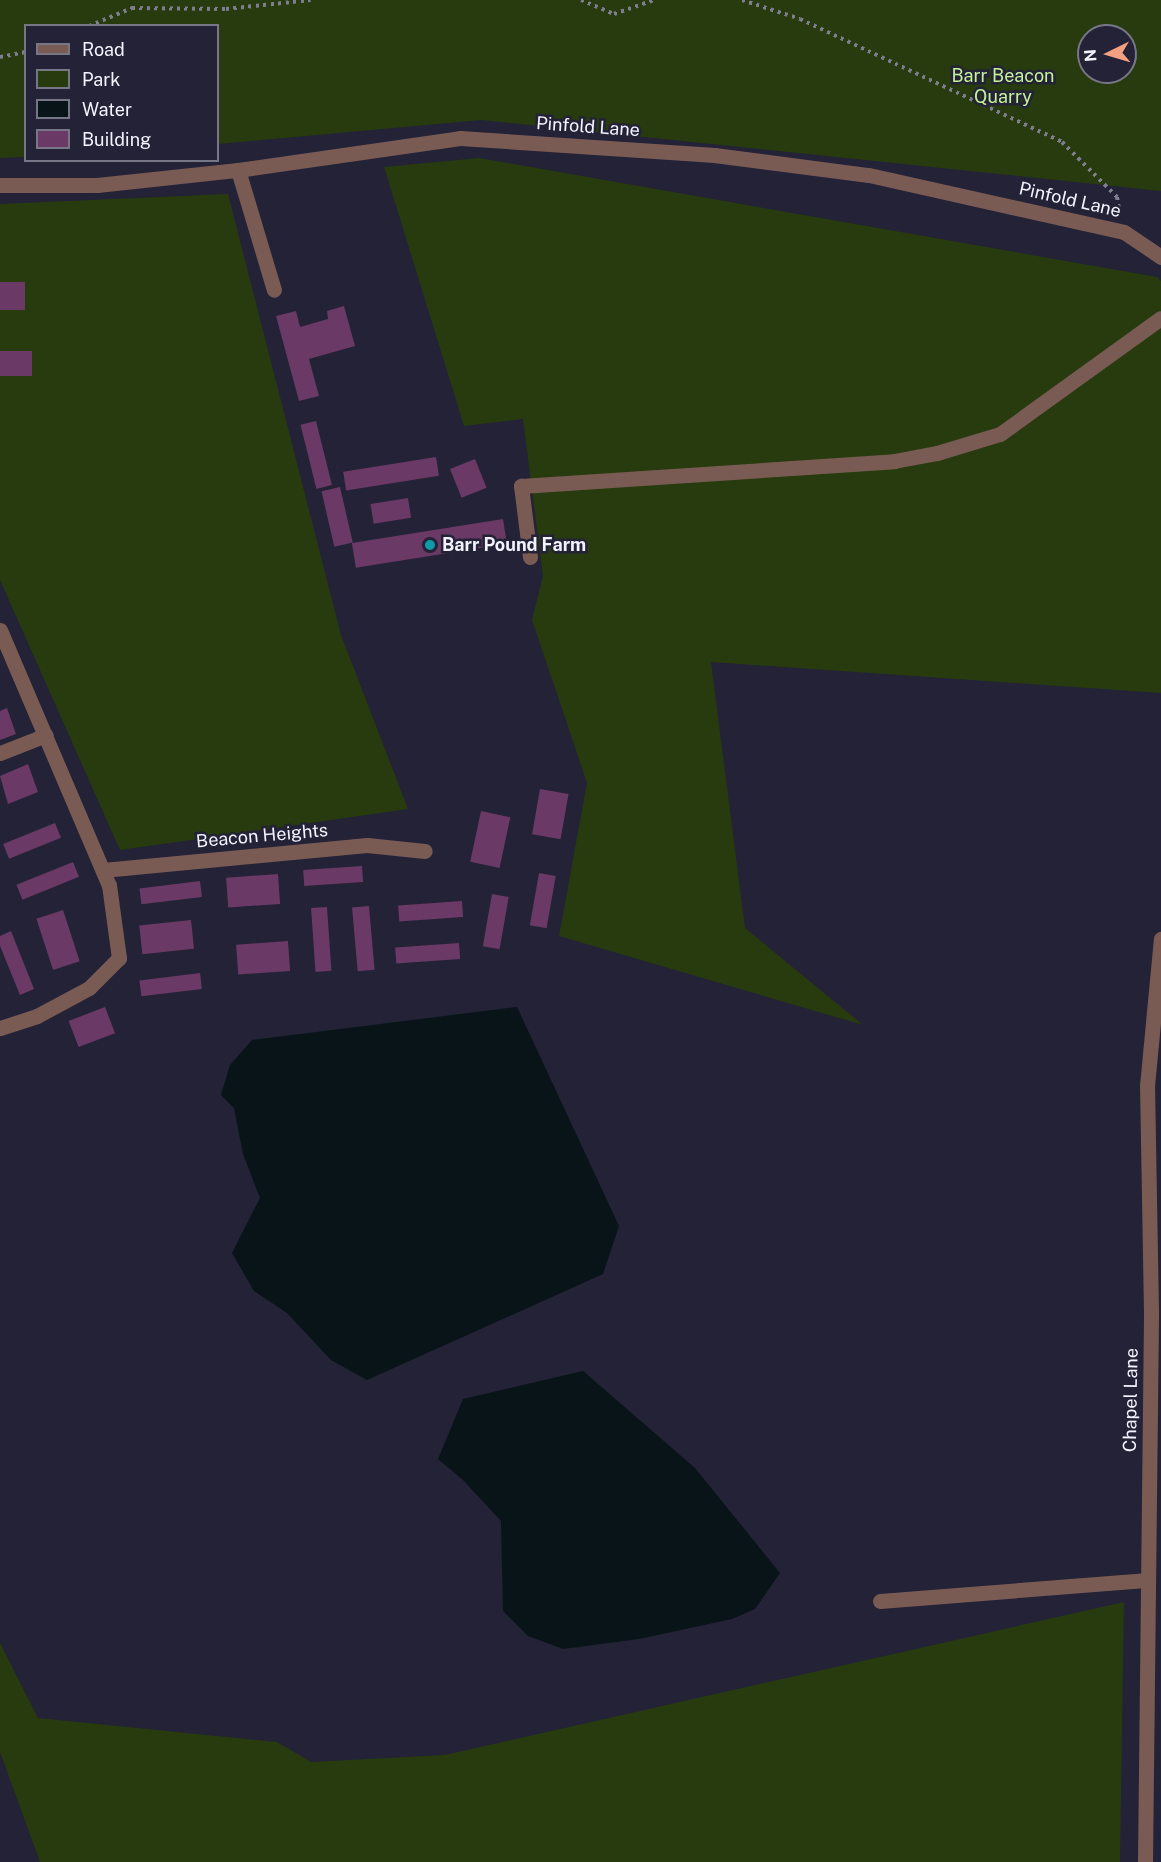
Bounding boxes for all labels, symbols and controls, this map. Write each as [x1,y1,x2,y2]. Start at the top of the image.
legend [24,24,219,162]
north arrow [1077,24,1137,84]
text: Road [82,39,125,60]
text: N [1081,48,1101,63]
park label: Barr Beacon Quarry [952,66,1054,109]
text: Park [82,69,120,90]
text: Water [82,99,132,120]
street label: Pinfold Lane [535,113,641,141]
text: Building [82,129,151,150]
street label: Pinfold Lane [1017,178,1123,222]
place label: Barr Pound Farm [442,534,586,556]
marker: Barr Pound Farm [423,538,437,552]
street label: Beacon Heights [195,819,329,853]
street label: Chapel Lane [1119,1348,1143,1452]

